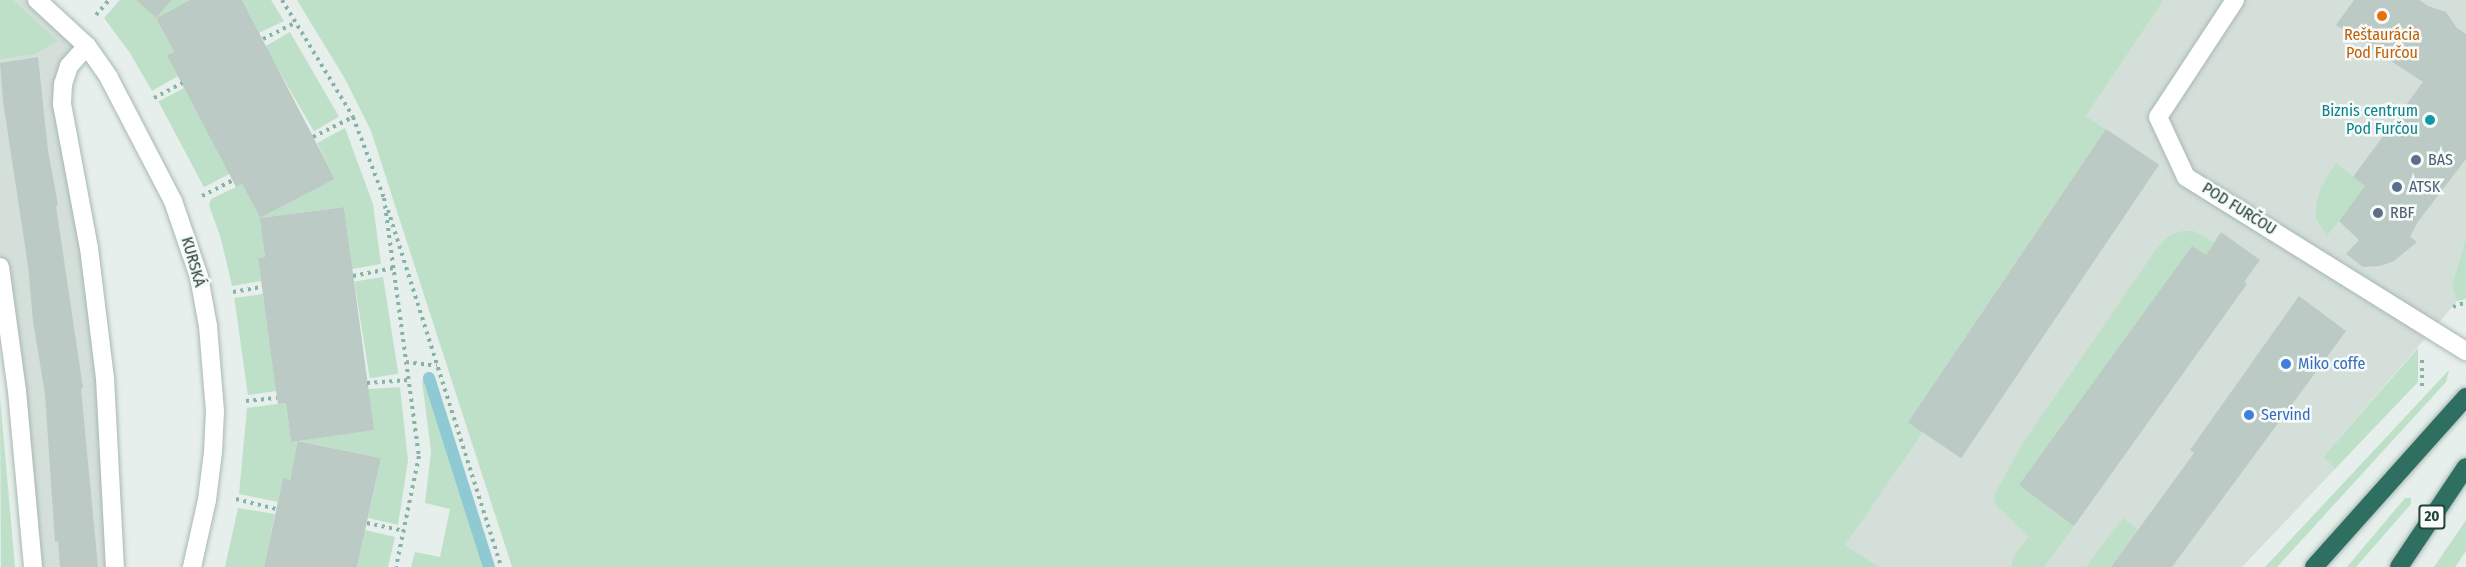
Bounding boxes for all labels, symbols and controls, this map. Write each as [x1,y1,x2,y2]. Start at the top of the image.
marker: Reštaurácia Pod Furčou [2375,9,2389,23]
place label: Reštaurácia Pod Furčou [2344,25,2420,63]
place label: Biznis centrum Pod Furčou [2321,101,2418,139]
marker: Biznis centrum Pod Furčou [2423,113,2437,127]
place label: BAS [2428,150,2453,170]
marker: BAS [2409,153,2423,167]
place label: ATSK [2409,177,2440,197]
street label: POD FURČOU [2198,179,2280,239]
marker: ATSK [2390,180,2404,194]
place label: RBF [2390,203,2414,223]
marker: RBF [2371,206,2385,220]
street label: KURSKÁ [177,235,209,289]
place label: Miko coffe [2298,354,2365,374]
marker: Miko coffe [2279,357,2293,371]
place label: Servind [2261,405,2311,425]
marker: Servind [2242,408,2256,422]
road number: 20 [2417,505,2447,529]

